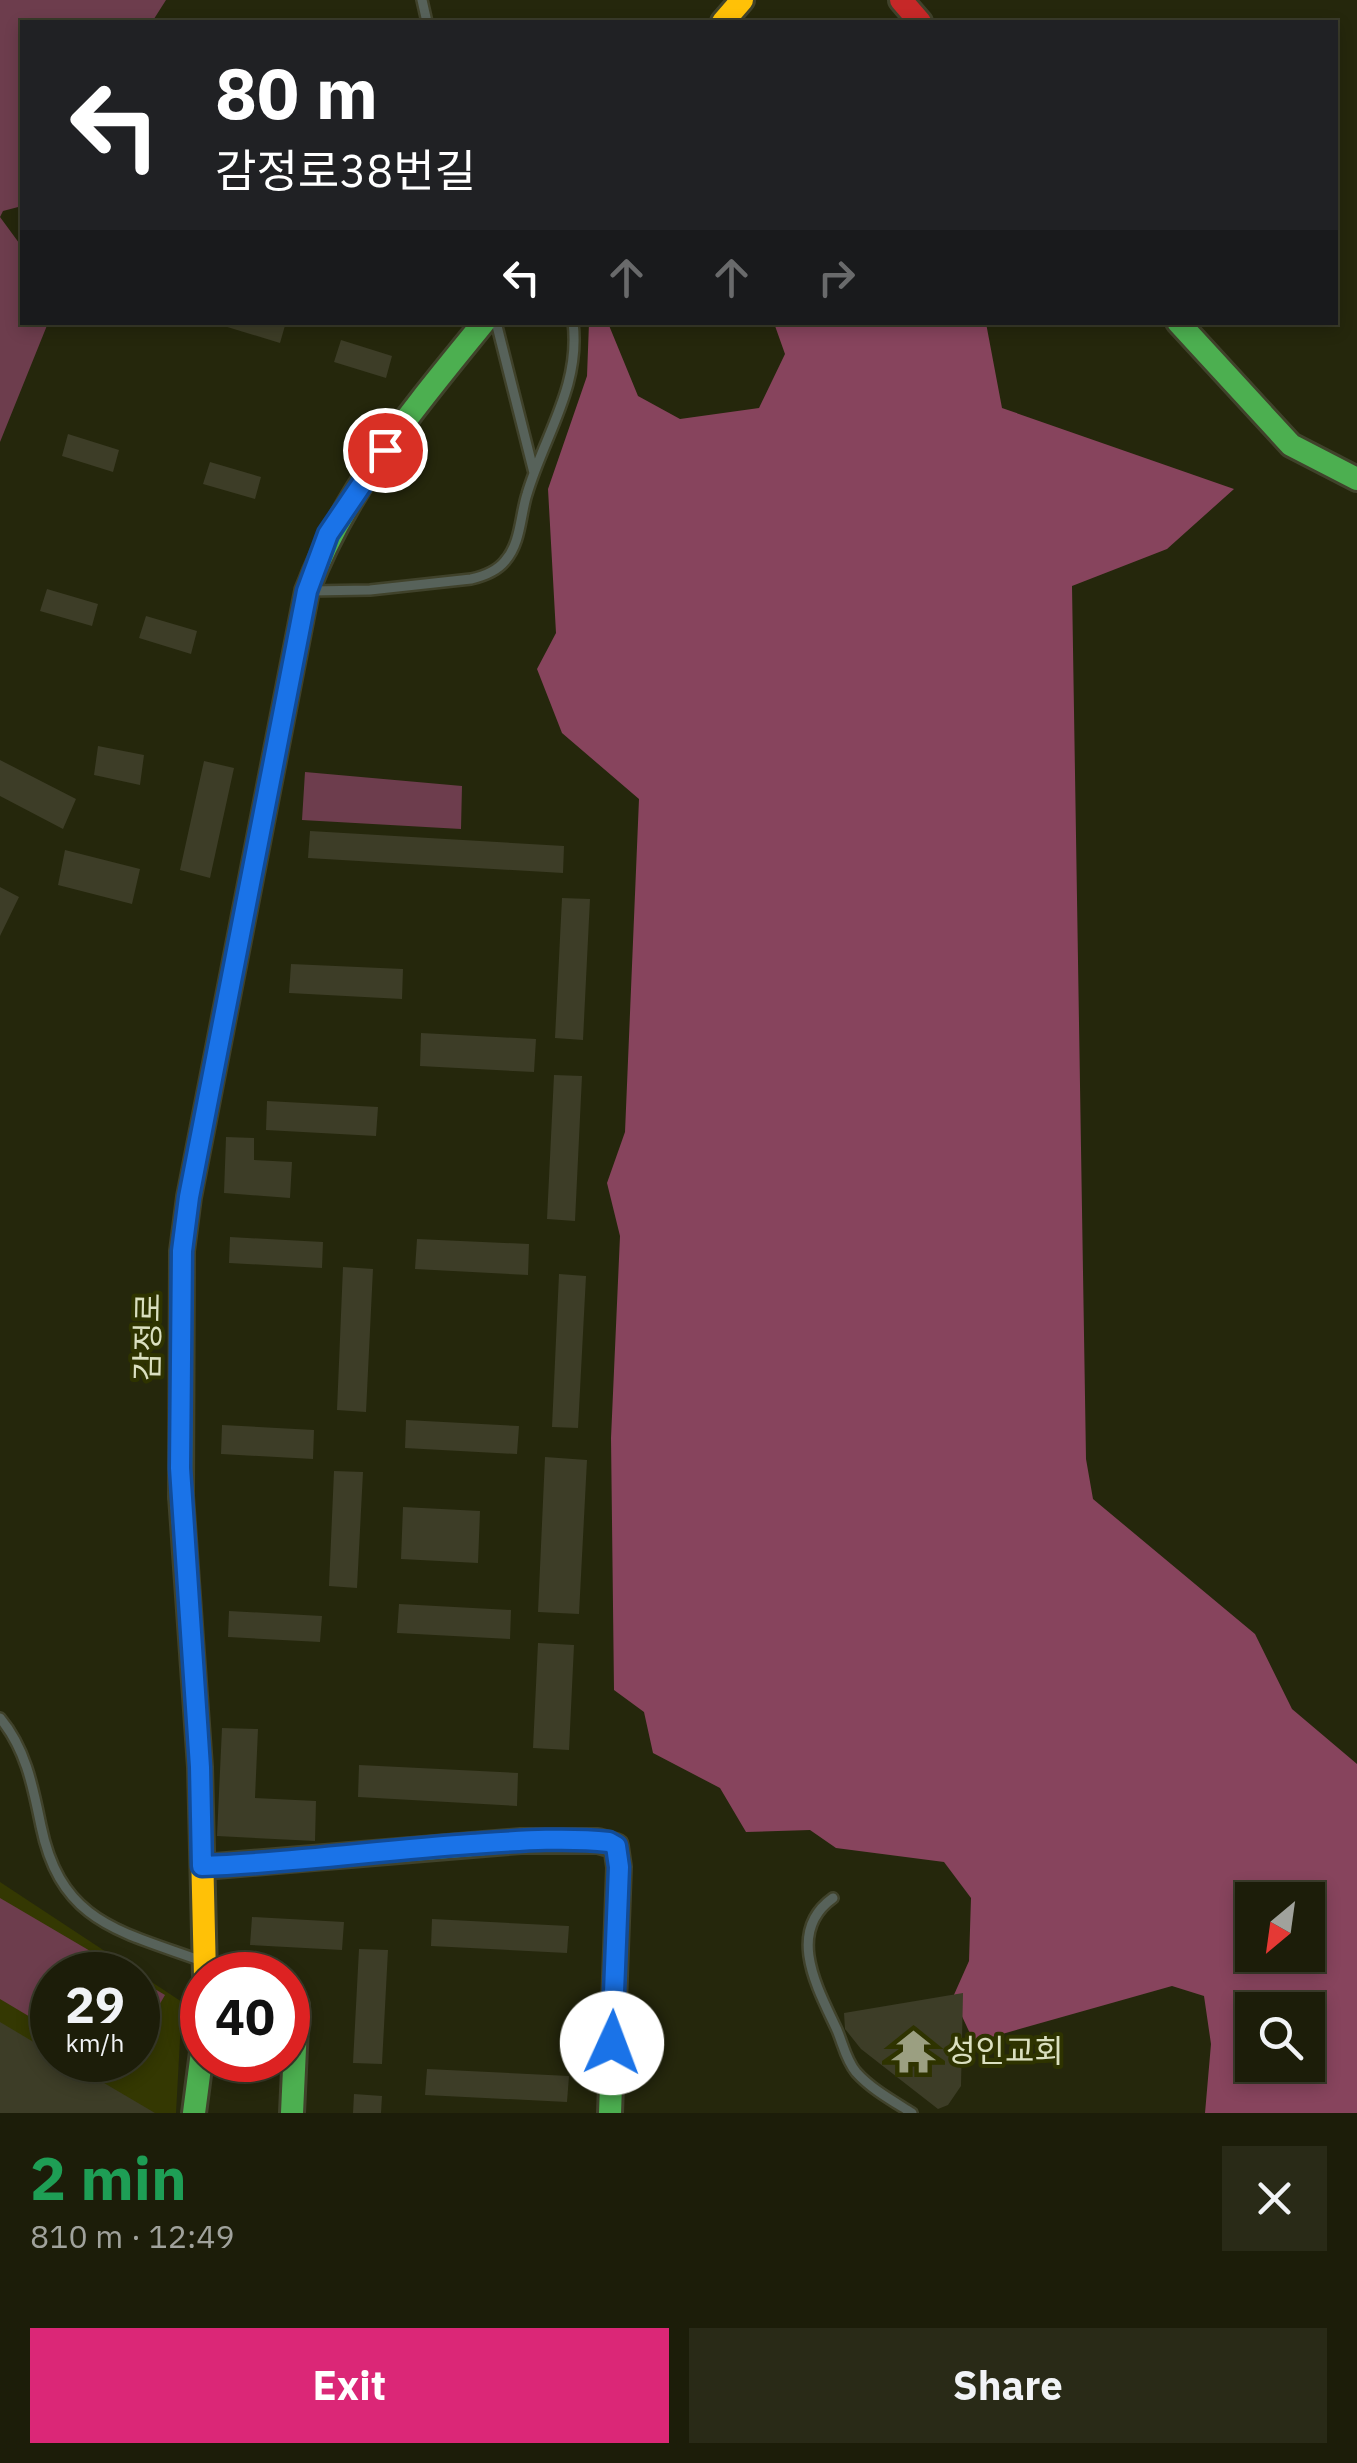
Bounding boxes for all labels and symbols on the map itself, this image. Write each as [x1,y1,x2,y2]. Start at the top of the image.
pin [343,408,428,493]
street label: 감정로 [125,1292,169,1382]
north arrow [1235,1882,1325,1972]
speed limit sign: 40 [180,1952,310,2082]
position arrow [560,1991,664,2095]
temple icon: 성인교회 [889,2027,937,2075]
place label: 성인교회 [946,2029,1064,2071]

